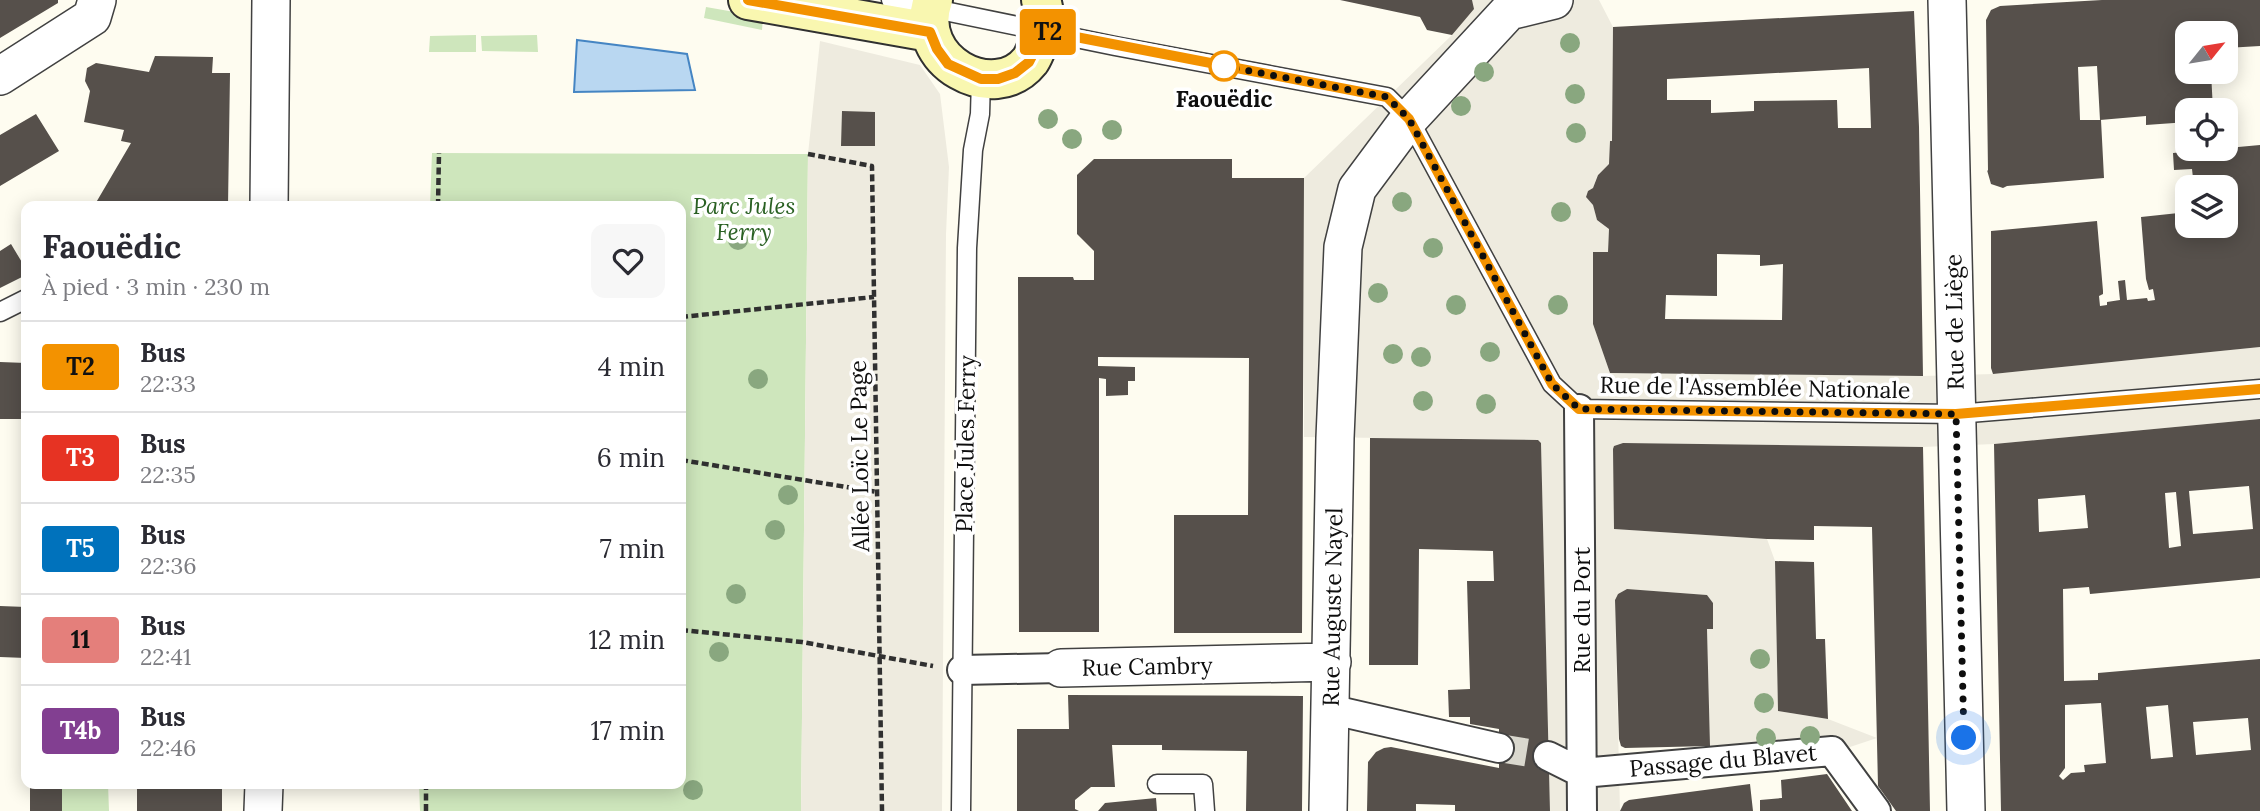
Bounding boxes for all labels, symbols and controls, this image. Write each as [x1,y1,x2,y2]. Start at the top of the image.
line badge: T2 [1016,9,1080,55]
text: T2 [1034,16,1062,47]
north arrow [2175,21,2238,84]
map controls [2175,21,2238,238]
marker: Faouëdic [1209,51,1239,81]
place label: Faouëdic [1176,84,1273,113]
button: locate [2175,98,2238,161]
button: layers [2175,175,2238,238]
park label: Parc Jules Ferry [693,191,795,246]
button: heart [591,224,665,298]
text: Faouëdic [42,225,181,267]
street label: Rue de Liège [1938,254,1970,390]
text: À pied · 3 min · 230 m [42,272,270,301]
text: Bus [140,336,186,369]
text: 4 min [598,350,665,383]
text: T2 [66,351,95,382]
street label: Place Jules Ferry [949,354,981,533]
street label: Allée Loïc Le Page [843,360,875,553]
text: 22:33 [140,369,196,398]
street label: Rue de l'Assemblée Nationale [1599,370,1911,404]
text: Bus [140,427,186,460]
text: 6 min [597,441,665,474]
text: T3 [66,442,95,473]
text: 22:35 [140,460,196,489]
street label: Rue Auguste Nayel [1316,507,1348,707]
text: Bus [140,518,186,551]
text: 7 min [600,532,665,565]
text: T5 [66,533,95,564]
street label: Rue du Port [1567,547,1596,673]
text: 22:36 [140,551,197,580]
text: Bus [140,609,186,642]
text: 12 min [588,623,665,656]
text: 11 [71,624,90,655]
text: 22:41 [140,642,191,671]
street label: Rue Cambry [1081,650,1214,682]
text: Bus [140,700,186,733]
text: 17 min [590,714,665,747]
text: T4b [60,715,101,746]
your location [1946,720,1981,755]
text: 22:46 [140,733,196,762]
street label: Passage du Blavet [1628,737,1818,783]

